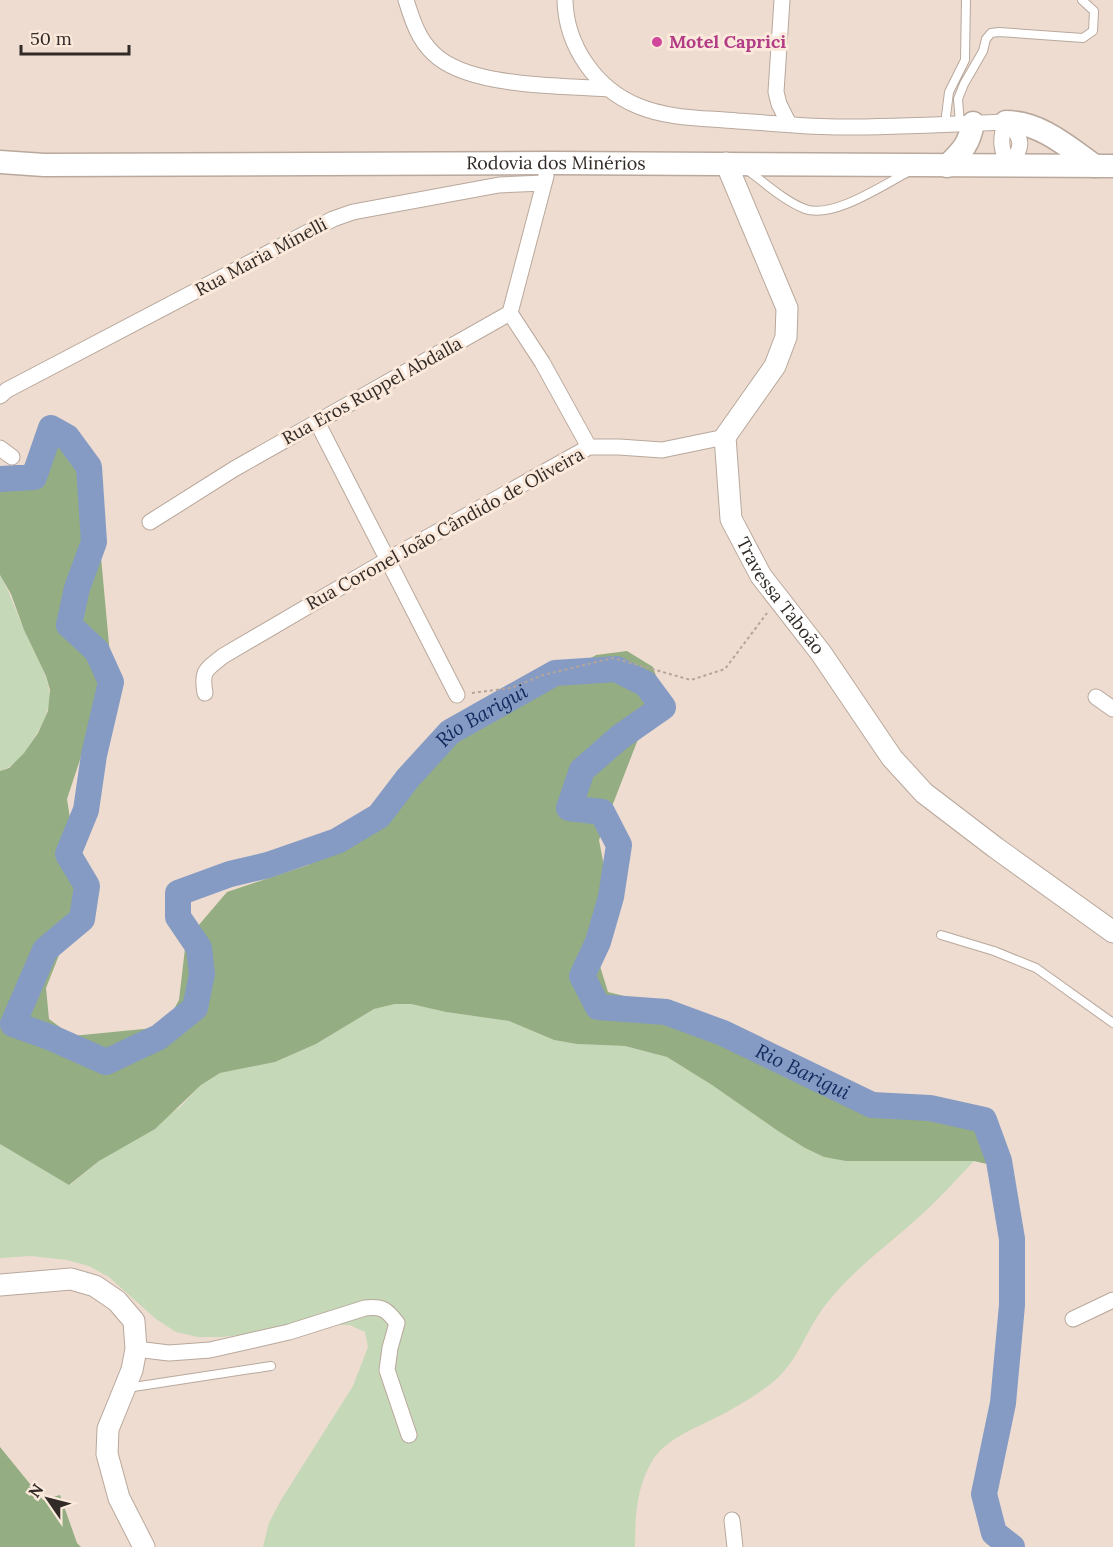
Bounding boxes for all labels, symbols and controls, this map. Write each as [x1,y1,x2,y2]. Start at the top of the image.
scale bar [21,18,129,56]
text: 50 m [30,27,72,50]
place label: Motel Caprici [669,30,786,53]
marker: Motel Caprici [650,35,664,49]
street label: Rodovia dos Minérios [466,151,646,175]
street label: Rua Maria Minelli [191,212,331,301]
street label: Rua Eros Ruppel Abdalla [278,331,466,450]
street label: Rua Coronel João Cândido de Oliveira [302,442,588,615]
street label: Travessa Taboão [732,533,830,659]
water label: Rio Barigui [430,678,532,752]
water label: Rio Barigui [752,1038,855,1105]
north arrow [18,1469,78,1529]
text: N [24,1480,47,1501]

